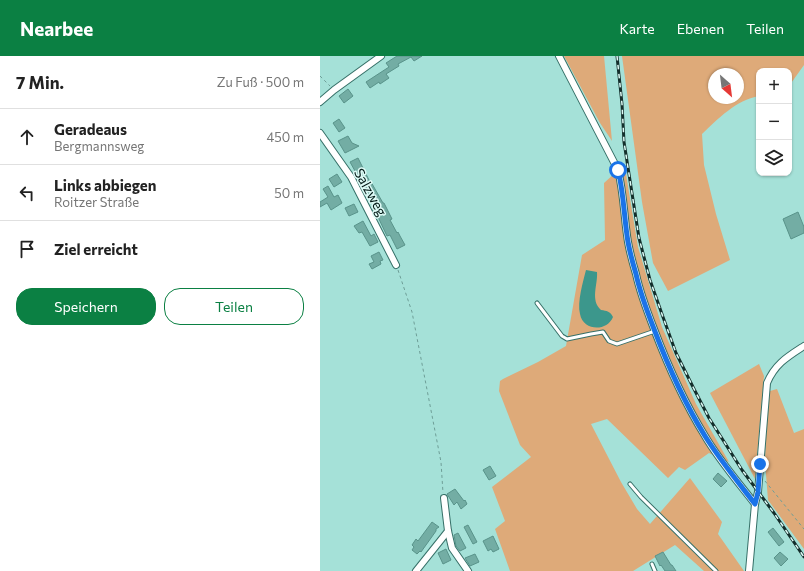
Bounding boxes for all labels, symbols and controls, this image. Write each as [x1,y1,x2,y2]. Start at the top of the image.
text: Nearbee [20,17,93,40]
text: Karte [619,20,655,37]
text: Ebenen [677,20,724,37]
text: Teilen [746,20,784,37]
north arrow [708,68,744,104]
map controls [756,68,792,176]
button: + [756,68,792,104]
text: 7 Min. [16,72,64,93]
text: Zu Fuß · 500 m [217,74,304,90]
button: − [756,104,792,140]
text: Geradeaus [54,120,127,138]
icon: ahead [16,126,38,148]
text: 450 m [266,129,304,145]
text: Bergmannsweg [54,138,144,154]
button: layers [756,140,792,176]
route start [609,161,627,179]
street label: Salzweg [351,165,391,219]
text: Links abbiegen [54,176,156,194]
icon: left [16,182,38,204]
text: 50 m [274,185,304,201]
text: Roitzer Straße [54,194,139,210]
icon: arrive [16,238,38,260]
text: Ziel erreicht [54,240,138,258]
button: Speichern [16,288,156,325]
button: Teilen [164,288,304,325]
route end [751,455,769,473]

